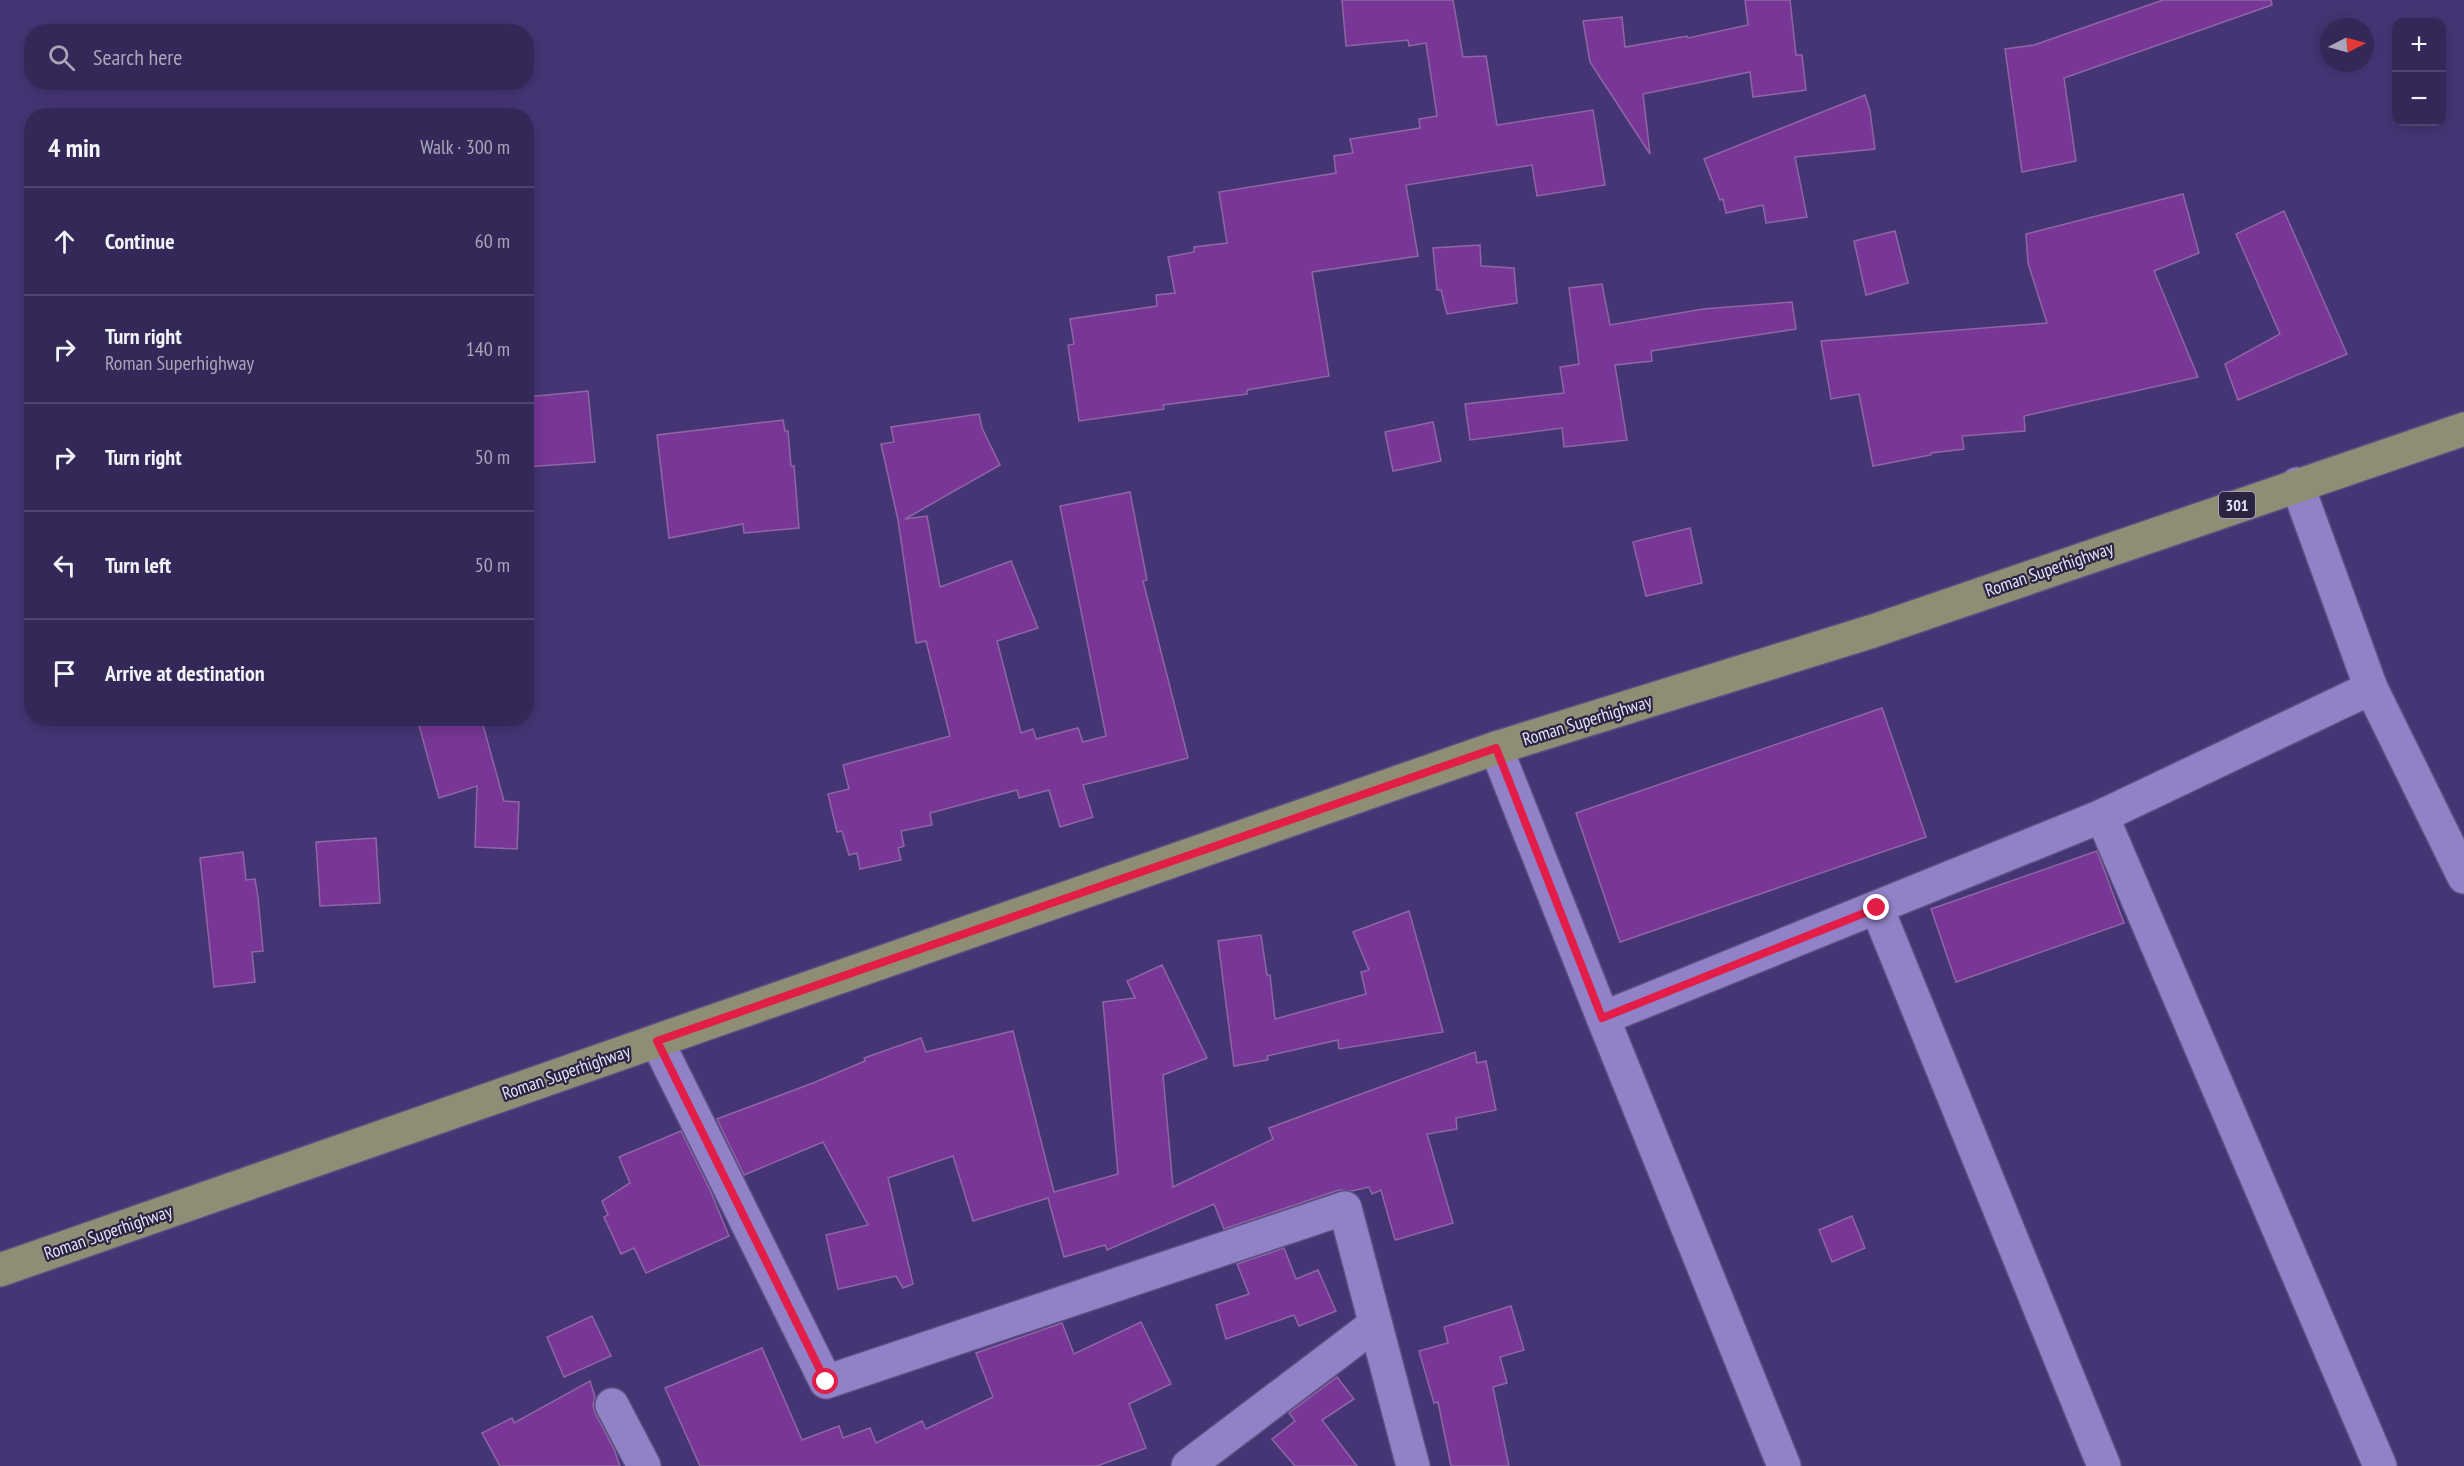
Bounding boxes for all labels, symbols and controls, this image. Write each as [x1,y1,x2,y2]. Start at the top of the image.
north arrow [2320,18,2374,72]
map controls [2392,18,2446,126]
button: + [2392,18,2446,72]
search box [24,24,534,90]
icon: search [45,41,78,74]
text: Search here [93,43,182,71]
button: − [2392,72,2446,126]
text: 4 min [48,131,101,164]
text: Walk · 300 m [420,134,510,160]
icon: ahead [48,225,81,258]
text: Continue [105,227,175,255]
text: 60 m [475,228,510,254]
text: Turn right [105,322,182,350]
icon: right [48,333,81,366]
text: 140 m [466,336,510,362]
text: Roman Superhighway [105,350,254,376]
icon: right [48,441,81,474]
text: Turn right [105,443,182,471]
text: 50 m [475,444,510,470]
road number: 301 [2219,492,2255,518]
street label: Roman Superhighway [1982,536,2116,602]
icon: left [48,549,81,582]
text: Turn left [105,551,171,579]
text: 50 m [475,552,510,578]
icon: arrive [48,657,81,690]
text: Arrive at destination [105,659,265,687]
street label: Roman Superhighway [1519,689,1655,751]
route end [1863,894,1889,920]
street label: Roman Superhighway [499,1039,633,1105]
street label: Roman Superhighway [41,1199,175,1265]
route start [812,1368,838,1394]

